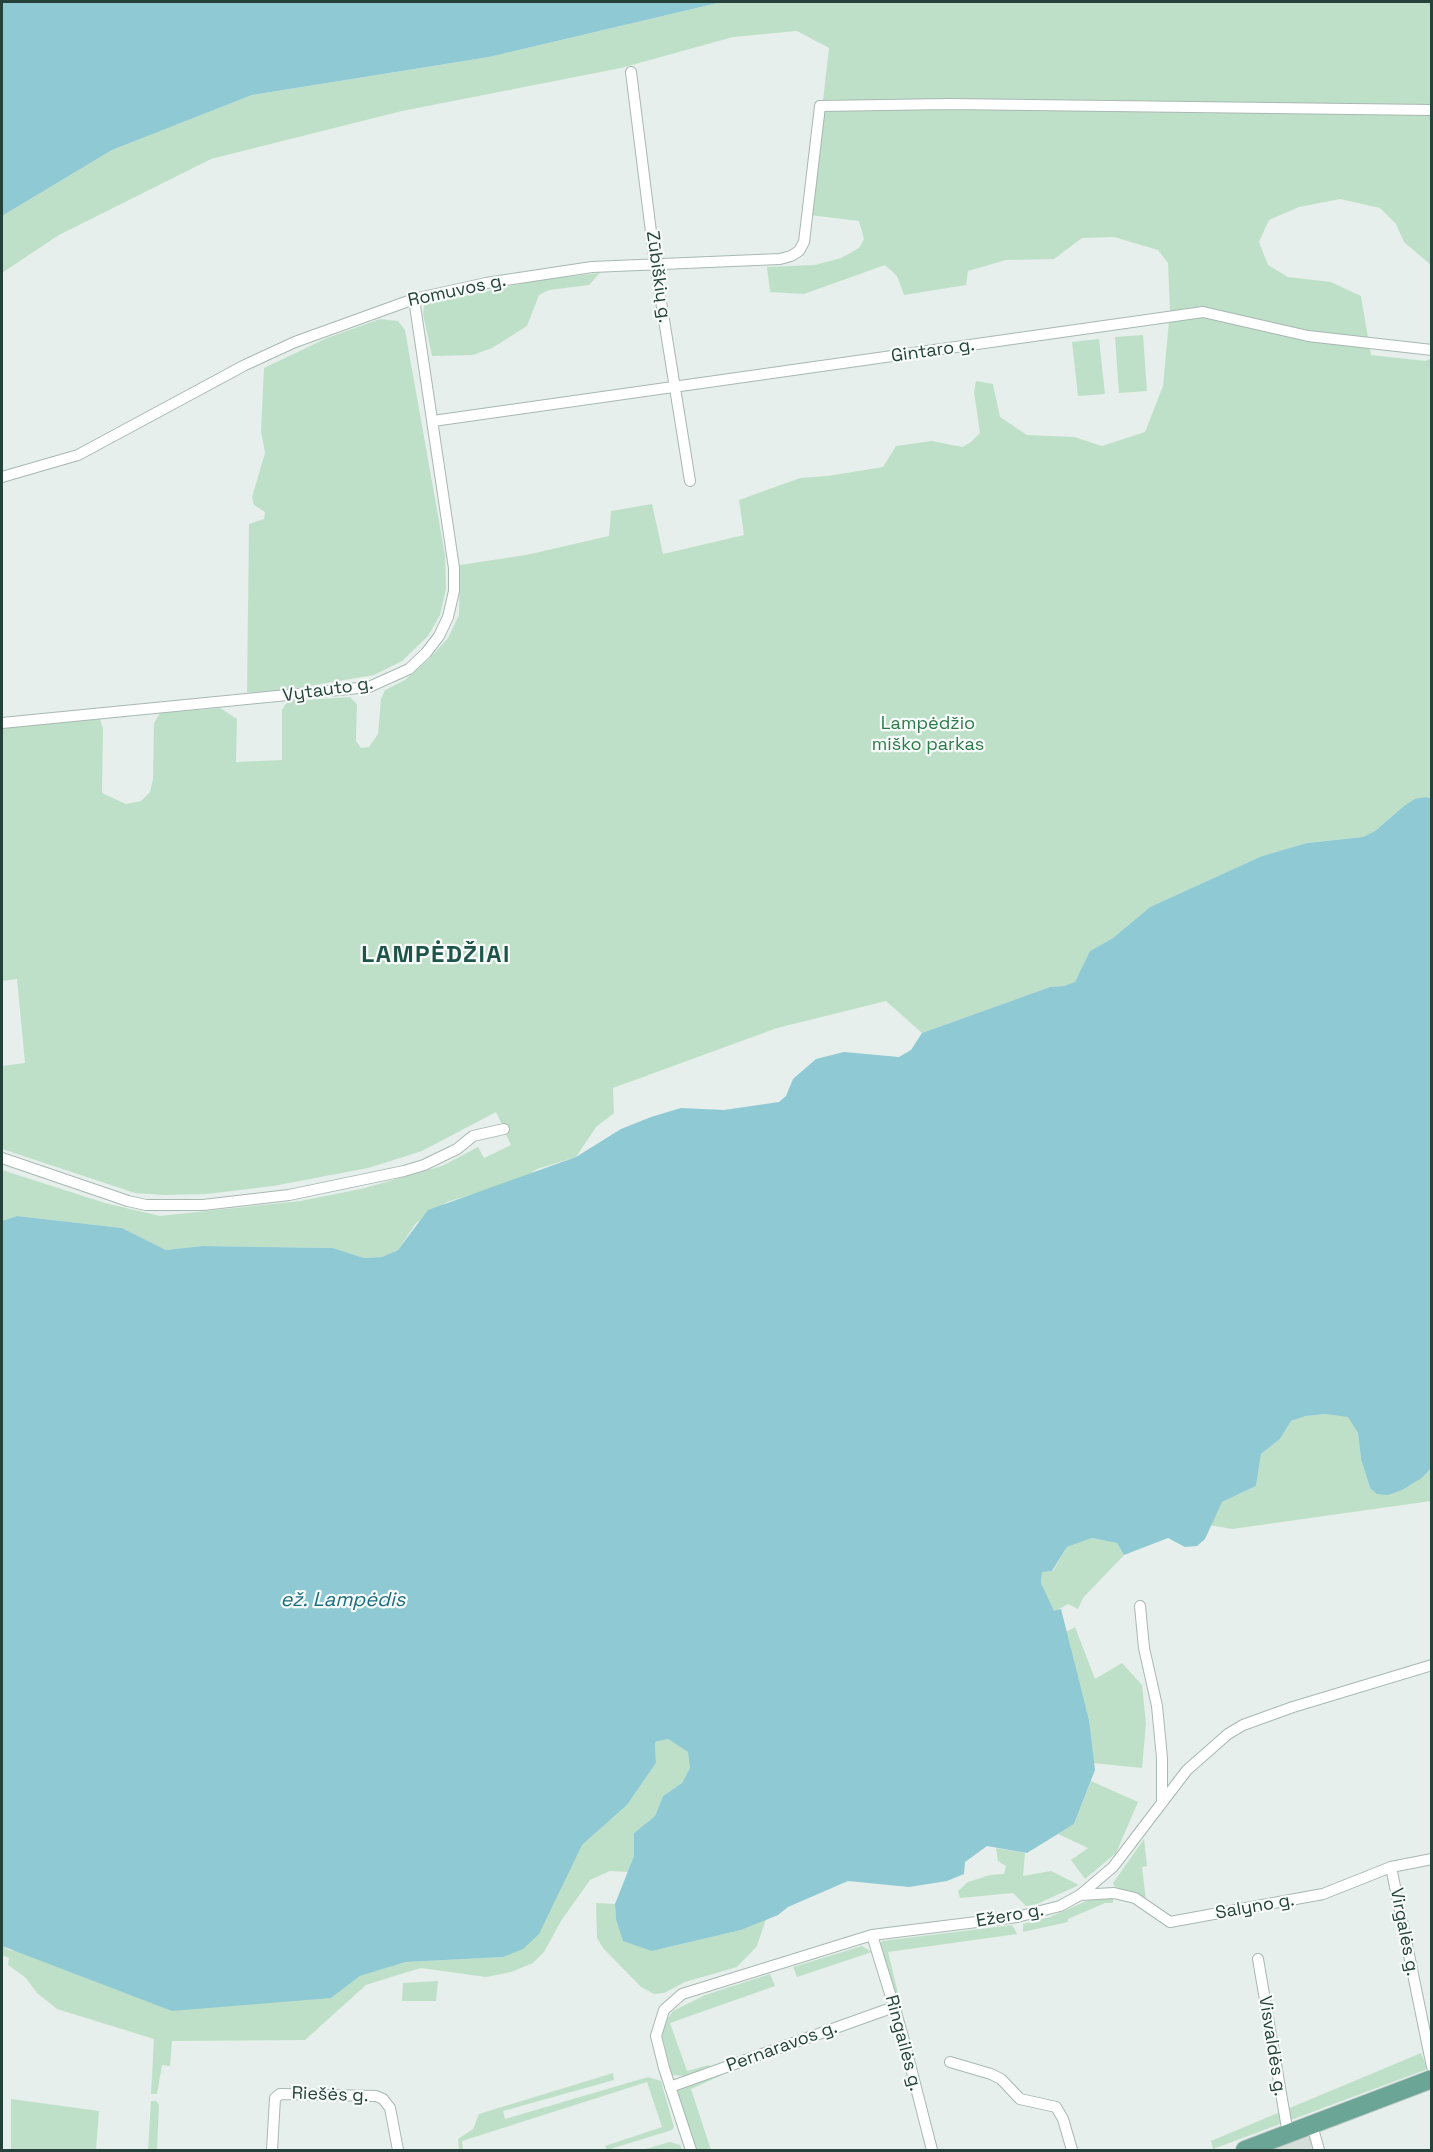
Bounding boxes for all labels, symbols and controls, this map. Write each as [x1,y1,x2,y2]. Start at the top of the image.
street label: Zūbiškių g. [641,230,675,324]
street label: Romuvos g. [406,270,508,312]
street label: Gintaro g. [890,334,976,368]
street label: Vytauto g. [281,673,375,707]
park label: Lampėdžio miško parkas [872,713,984,756]
district label: LAMPĖDŽIAI [361,941,511,969]
water label: ež. Lampėdis [281,1589,405,1613]
street label: Virgalės g. [1385,1886,1423,1978]
street label: Salyno g. [1214,1889,1296,1925]
street label: Ežero g. [975,1899,1045,1933]
street label: Ringailės g. [880,1993,926,2093]
street label: Visvaldės g. [1253,1994,1291,2098]
street label: Pernaravos g. [724,2017,840,2077]
street label: Riešės g. [291,2083,369,2107]

